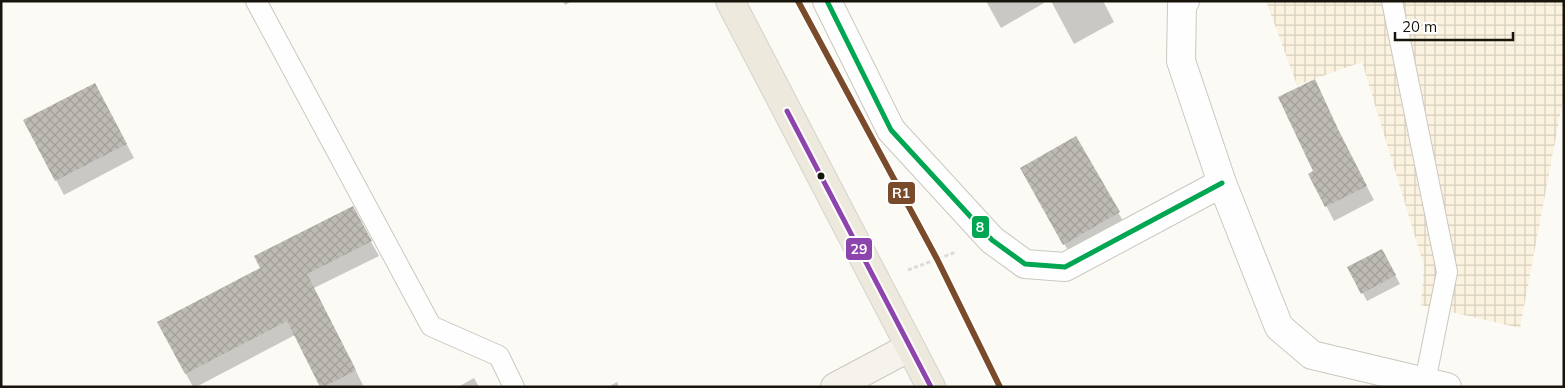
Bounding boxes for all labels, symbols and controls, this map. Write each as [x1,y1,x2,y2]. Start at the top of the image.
scale bar [1395,10,1512,42]
text: 20 m [1402,17,1437,36]
unlabelled marker [816,171,826,181]
line badge: R1 [887,181,916,205]
text: R1 [892,184,910,202]
line badge: 8 [971,215,990,239]
text: 8 [976,218,984,236]
line badge: 29 [845,237,873,261]
text: 29 [851,240,867,258]

